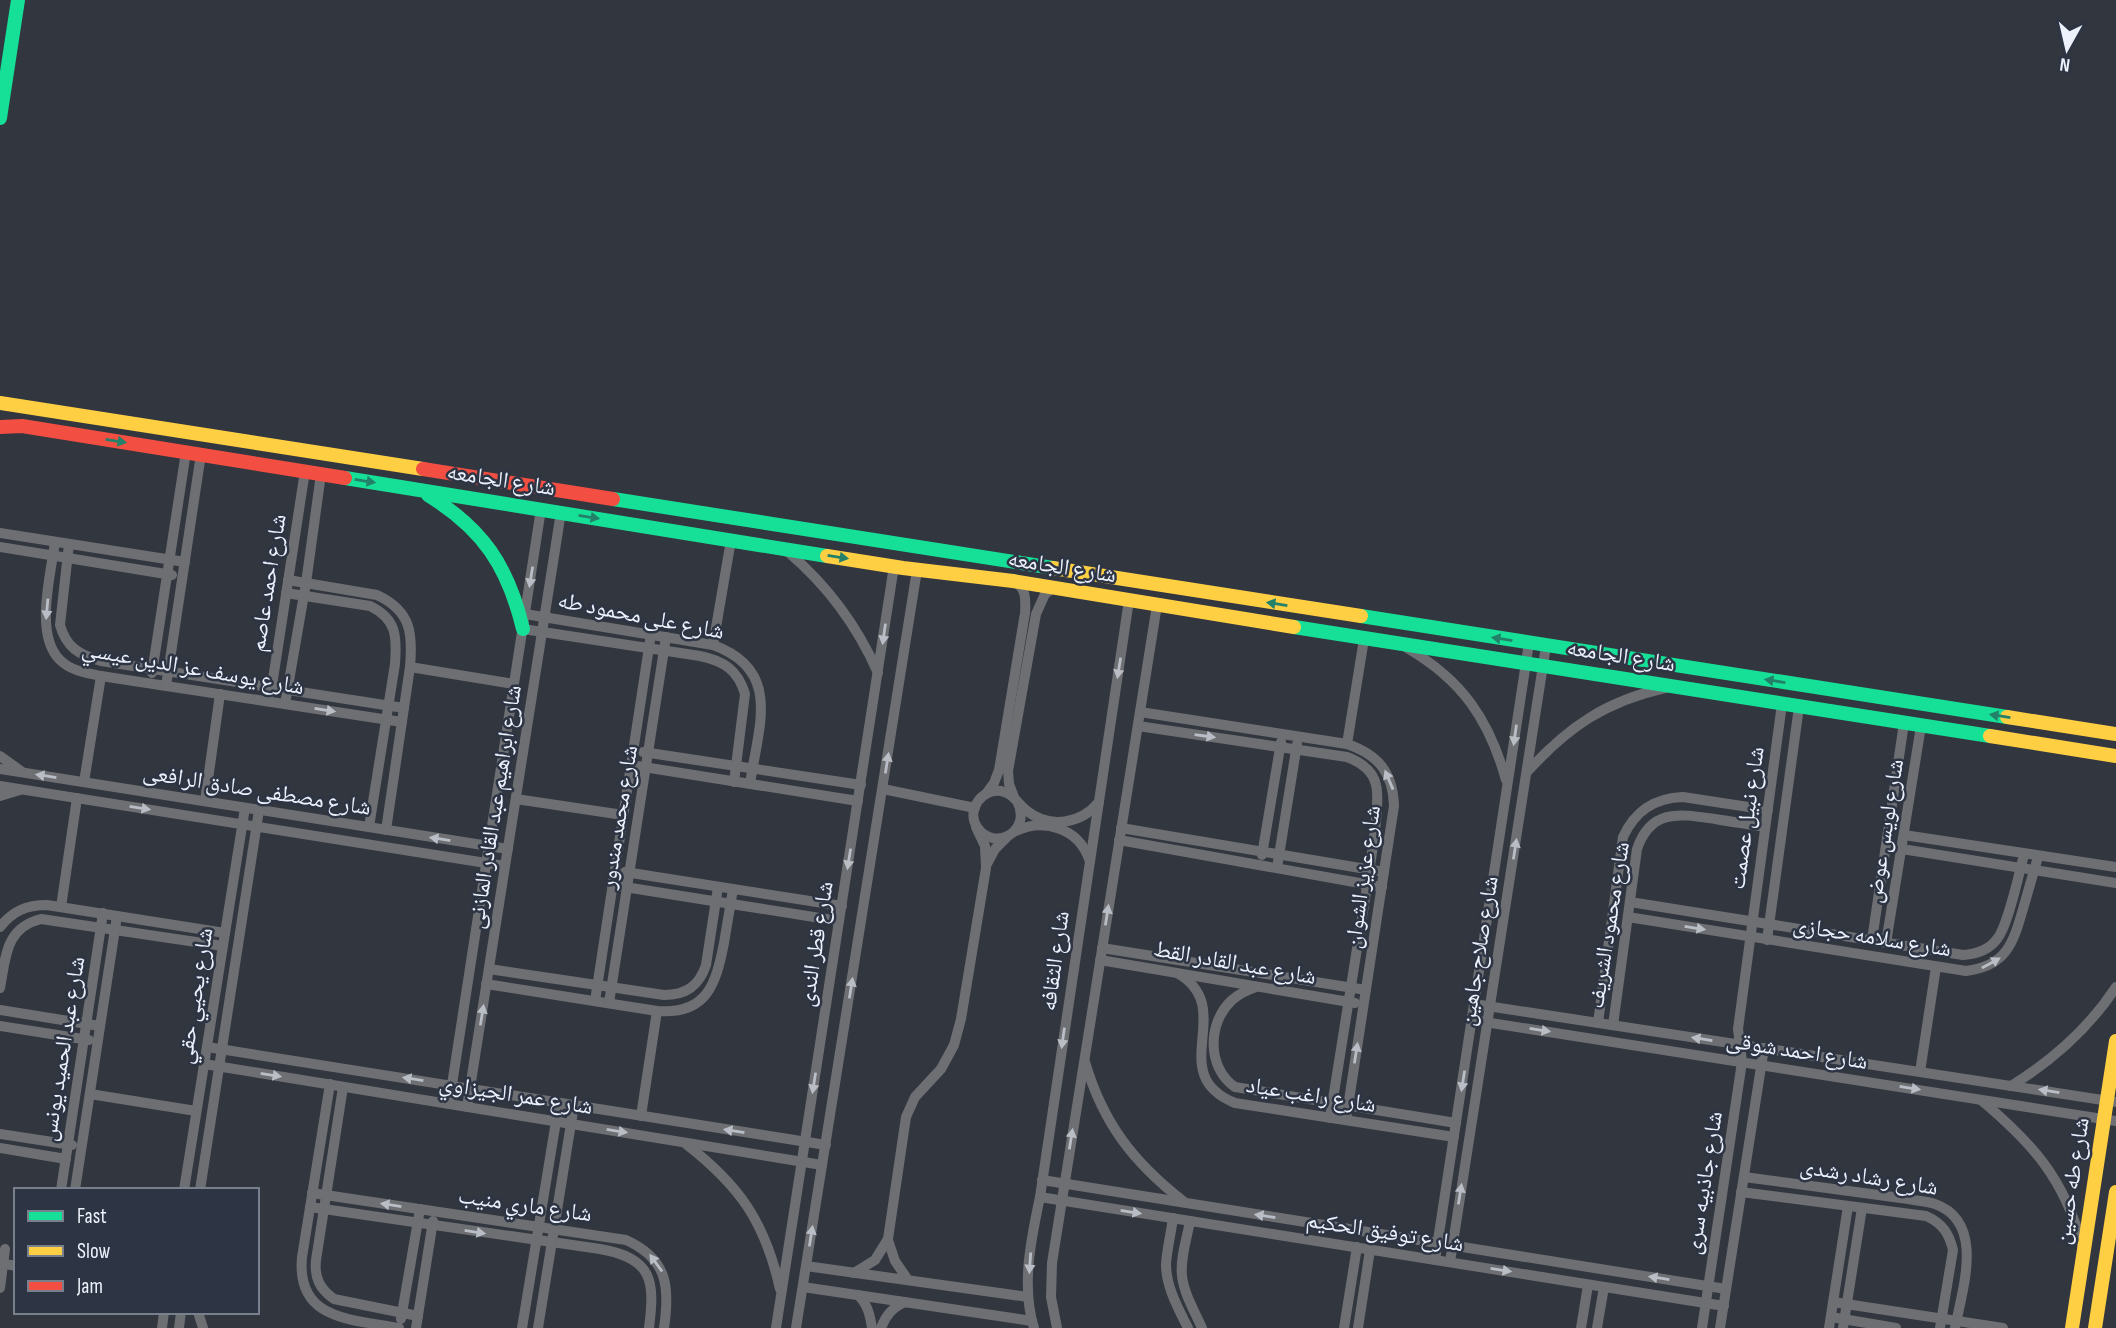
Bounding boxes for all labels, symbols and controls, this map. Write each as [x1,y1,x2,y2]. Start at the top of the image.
north arrow [2032,14,2102,84]
text: N [2058,52,2071,76]
one-way arrow [105,436,127,447]
street label: شارع الجامعه [445,458,557,502]
one-way arrow [354,476,376,487]
street label: شارع احمد عاصم [243,512,294,654]
one-way arrow [578,512,600,523]
street label: شارع الجامعه [1006,545,1118,589]
one-way arrow [827,552,849,563]
one-way arrow [525,566,536,588]
street label: شارع على محمود طه [555,586,727,646]
one-way arrow [41,598,52,620]
one-way arrow [1266,598,1288,609]
one-way arrow [878,623,889,645]
one-way arrow [1491,633,1513,644]
street label: شارع الجامعه [1565,634,1677,678]
street label: شارع يوسف عز الدين عيسي [79,635,306,705]
one-way arrow [1113,657,1124,679]
one-way arrow [1764,676,1786,687]
street label: شارع ابراهيم عبد القادر المازنى [462,683,529,931]
one-way arrow [314,705,336,716]
one-way arrow [1989,710,2011,721]
one-way arrow [1509,724,1520,746]
one-way arrow [1194,731,1216,742]
street label: شارع محمد مندور [594,743,644,892]
street label: شارع نبيل عصمت [1723,745,1771,891]
one-way arrow [882,752,893,774]
street label: شارع لويس عوض [1860,757,1910,905]
street label: شارع مصطفى صادق الرافعى [141,758,373,822]
one-way arrow [35,770,57,781]
one-way arrow [1383,770,1394,791]
one-way arrow [129,803,151,814]
street label: شارع عزيز الشوان [1339,804,1387,950]
one-way arrow [429,833,451,844]
one-way arrow [1510,838,1521,860]
street label: شارع محمود الشريف [1582,840,1636,1010]
one-way arrow [843,848,854,870]
street label: شارع صلاح جاهين [1453,874,1505,1028]
street label: شارع قطر الندى [792,879,840,1009]
one-way arrow [1102,904,1113,926]
street label: شارع الثقافه [1034,909,1076,1013]
street label: شارع سلامه حجازى [1791,911,1953,963]
one-way arrow [1684,923,1706,934]
street label: شارع يحيي حقي [170,926,223,1067]
street label: شارع عبد القادر القط [1152,935,1318,991]
street label: شارع عبد الحميد يونس [35,955,91,1143]
one-way arrow [1981,957,2000,969]
one-way arrow [846,977,857,999]
one-way arrow [477,1004,488,1026]
one-way arrow [1529,1025,1551,1036]
street label: شارع احمد شوقى [1724,1026,1870,1076]
one-way arrow [1058,1027,1069,1049]
one-way arrow [1691,1033,1713,1044]
one-way arrow [1351,1042,1362,1064]
street label: شارع عمر الجيزاوي [437,1069,595,1125]
one-way arrow [260,1070,282,1081]
one-way arrow [1457,1070,1468,1092]
street label: شارع راغب عياد [1244,1071,1378,1119]
one-way arrow [401,1073,423,1084]
one-way arrow [808,1073,819,1095]
one-way arrow [1899,1083,1921,1094]
one-way arrow [2037,1085,2059,1096]
street label: شارع جاذبيه سرى [1679,1109,1729,1257]
street label: شارع طه حسين [2048,1115,2096,1247]
one-way arrow [723,1125,745,1136]
one-way arrow [606,1126,628,1137]
one-way arrow [1066,1128,1077,1150]
street label: شارع رشاد رشدى [1798,1152,1940,1202]
street label: شارع ماري منيب [456,1182,594,1232]
one-way arrow [1455,1183,1466,1205]
legend [14,1188,259,1314]
one-way arrow [379,1199,401,1210]
text: Fast [77,1204,107,1229]
street label: شارع توفيق الحكيم [1304,1206,1466,1259]
one-way arrow [1120,1207,1142,1218]
one-way arrow [1254,1210,1276,1221]
one-way arrow [806,1225,817,1247]
one-way arrow [464,1226,486,1237]
text: Slow [77,1239,111,1264]
one-way arrow [1024,1252,1035,1274]
one-way arrow [649,1254,663,1272]
one-way arrow [1490,1265,1512,1276]
one-way arrow [1648,1272,1670,1283]
text: Jam [76,1274,103,1299]

